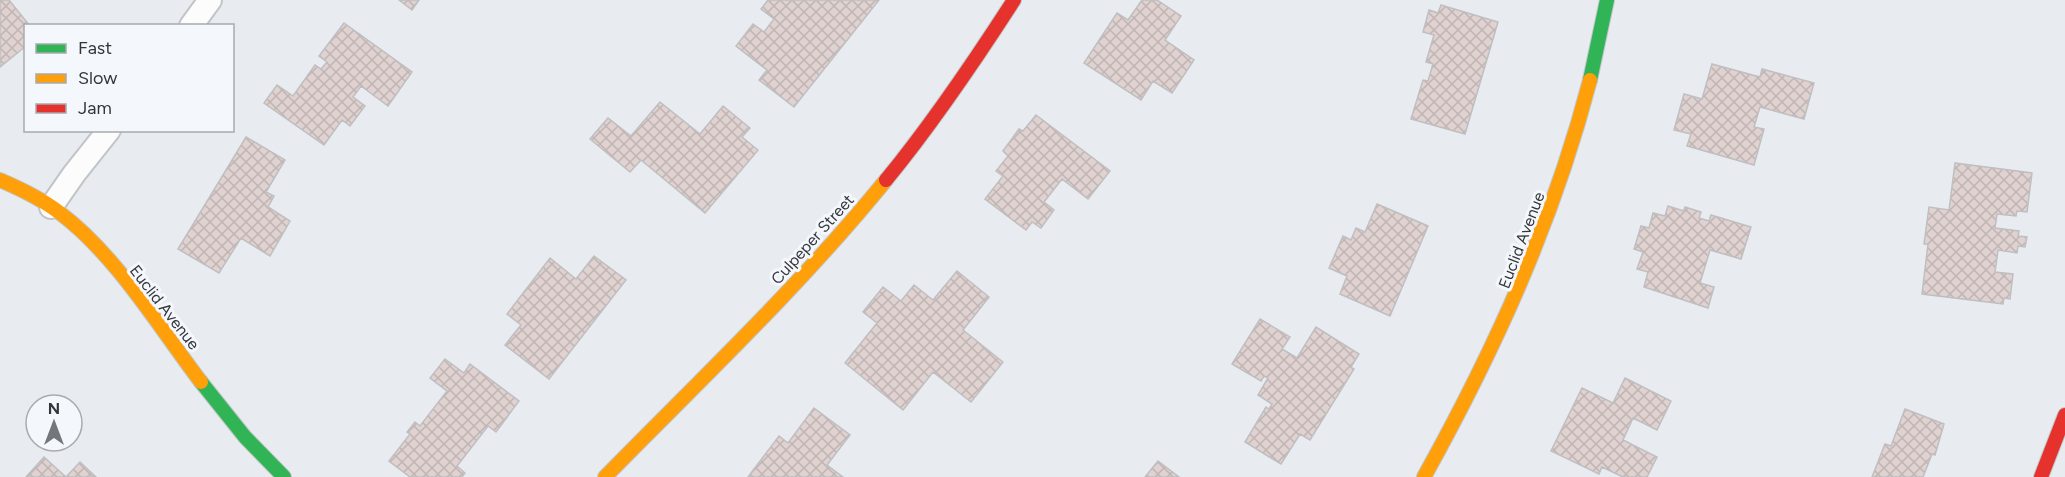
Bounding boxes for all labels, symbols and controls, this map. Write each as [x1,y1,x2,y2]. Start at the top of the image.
legend [24,24,234,132]
text: Fast [78,37,112,59]
text: Slow [78,67,117,89]
text: Jam [78,97,112,119]
street label: Euclid Avenue [1494,189,1549,291]
street label: Culpeper Street [767,190,858,288]
street label: Euclid Avenue [126,261,204,353]
north arrow [24,393,84,453]
text: N [48,399,60,418]

